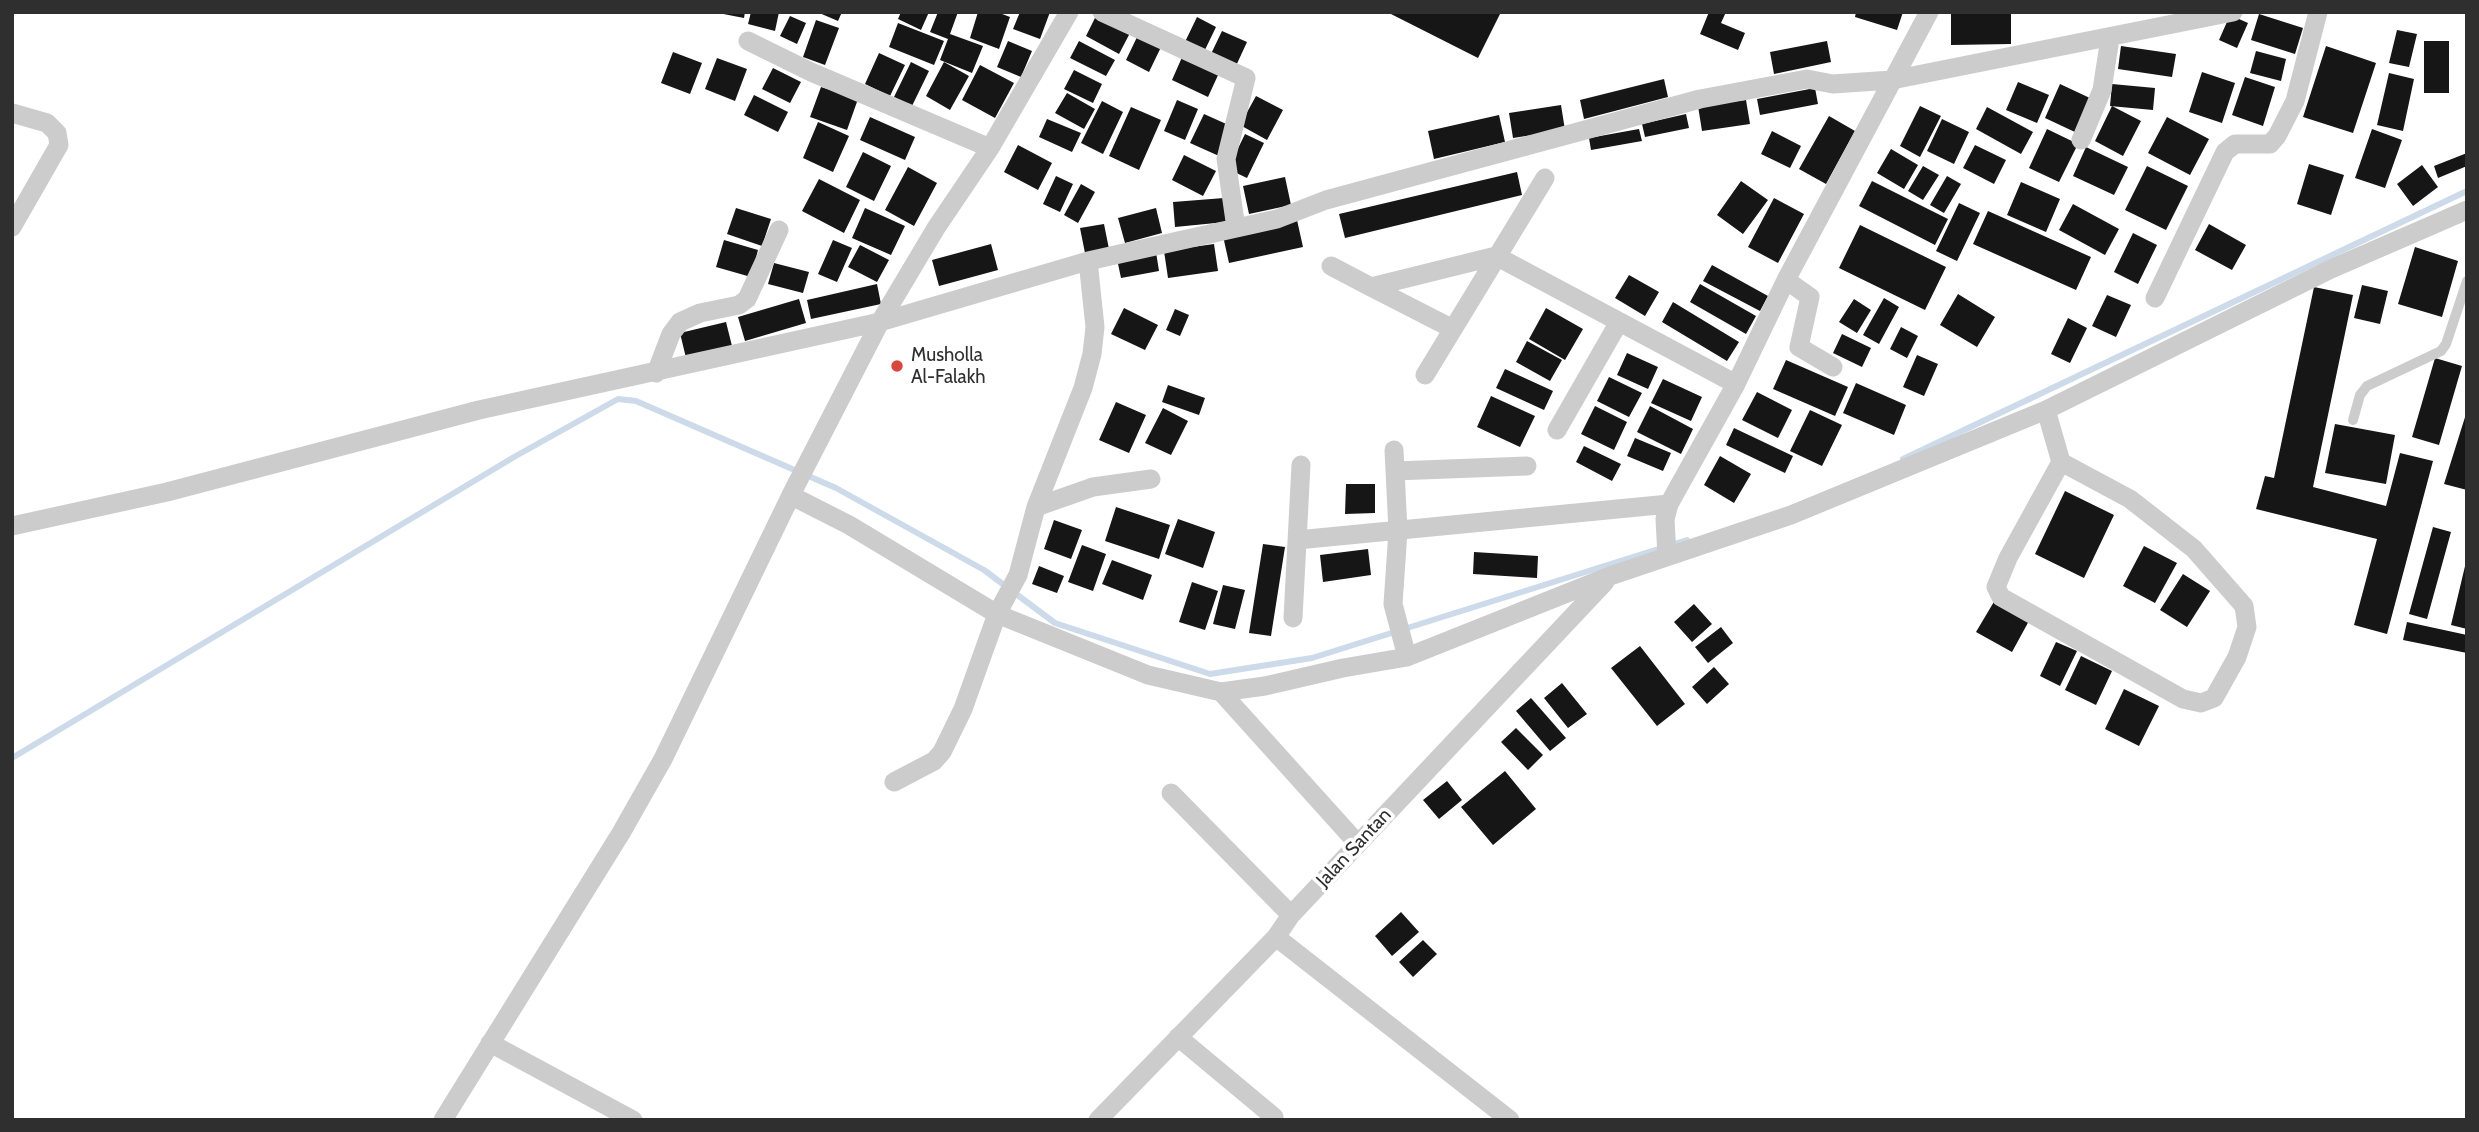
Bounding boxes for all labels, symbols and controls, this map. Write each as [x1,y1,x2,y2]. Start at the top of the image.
place label: Musholla Al-Falakh [911,344,985,388]
marker: Musholla Al-Falakh [889,358,905,374]
street label: Jalan Santan [1312,804,1396,892]

